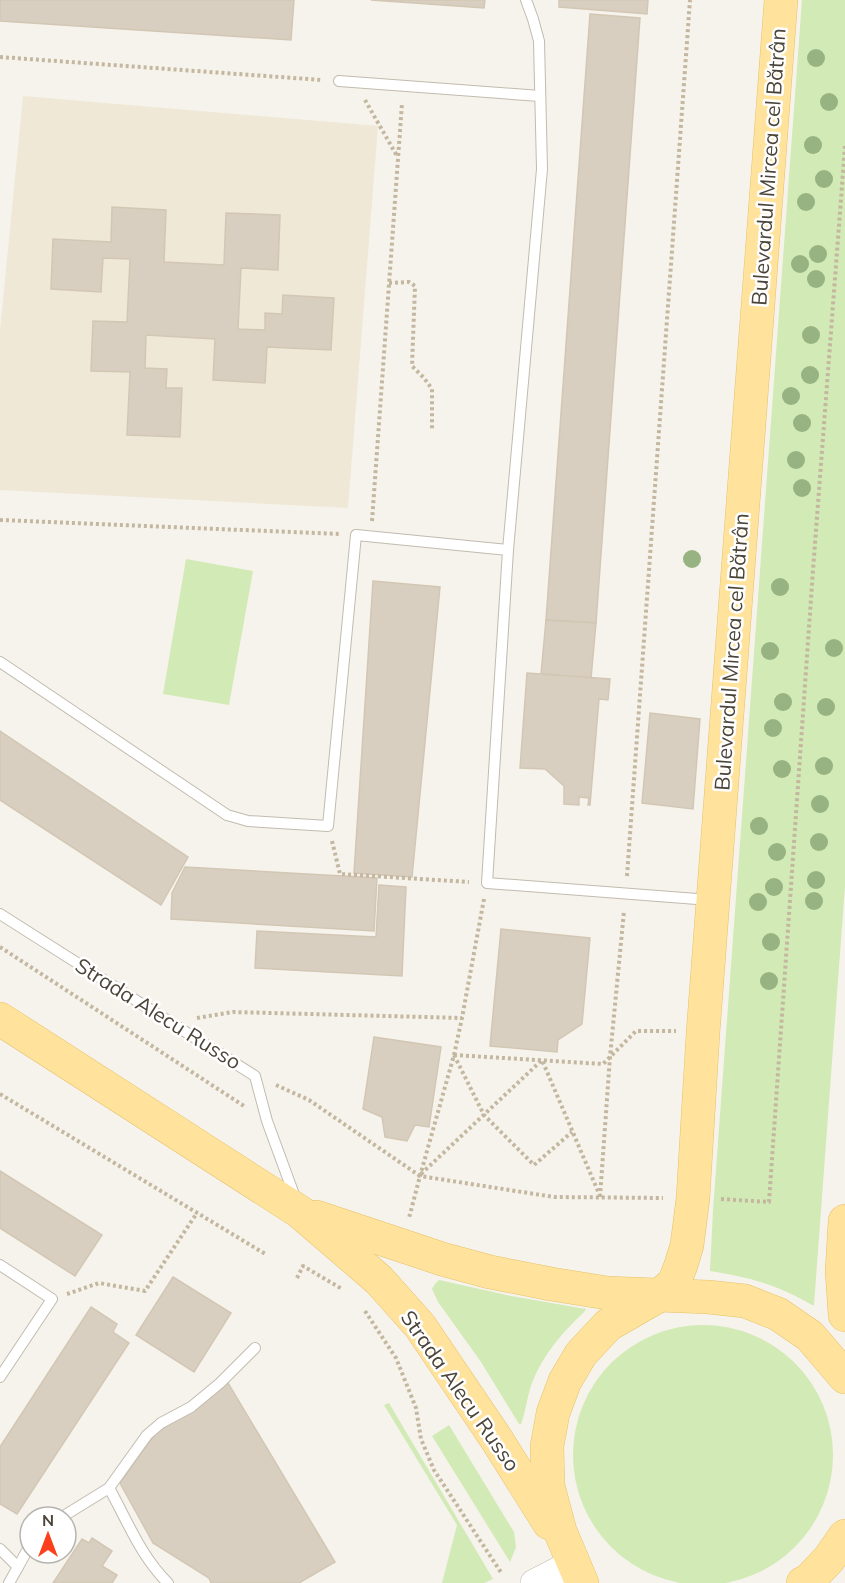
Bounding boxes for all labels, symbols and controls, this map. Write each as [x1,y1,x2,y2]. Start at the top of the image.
street label: Bulevardul Mircea cel Bătrân [745,27,791,306]
street label: Bulevardul Mircea cel Bătrân [708,512,754,791]
street label: Strada Alecu Russo [71,952,246,1075]
street label: Strada Alecu Russo [396,1305,526,1476]
north arrow [18,1505,78,1565]
text: N [42,1510,54,1530]

